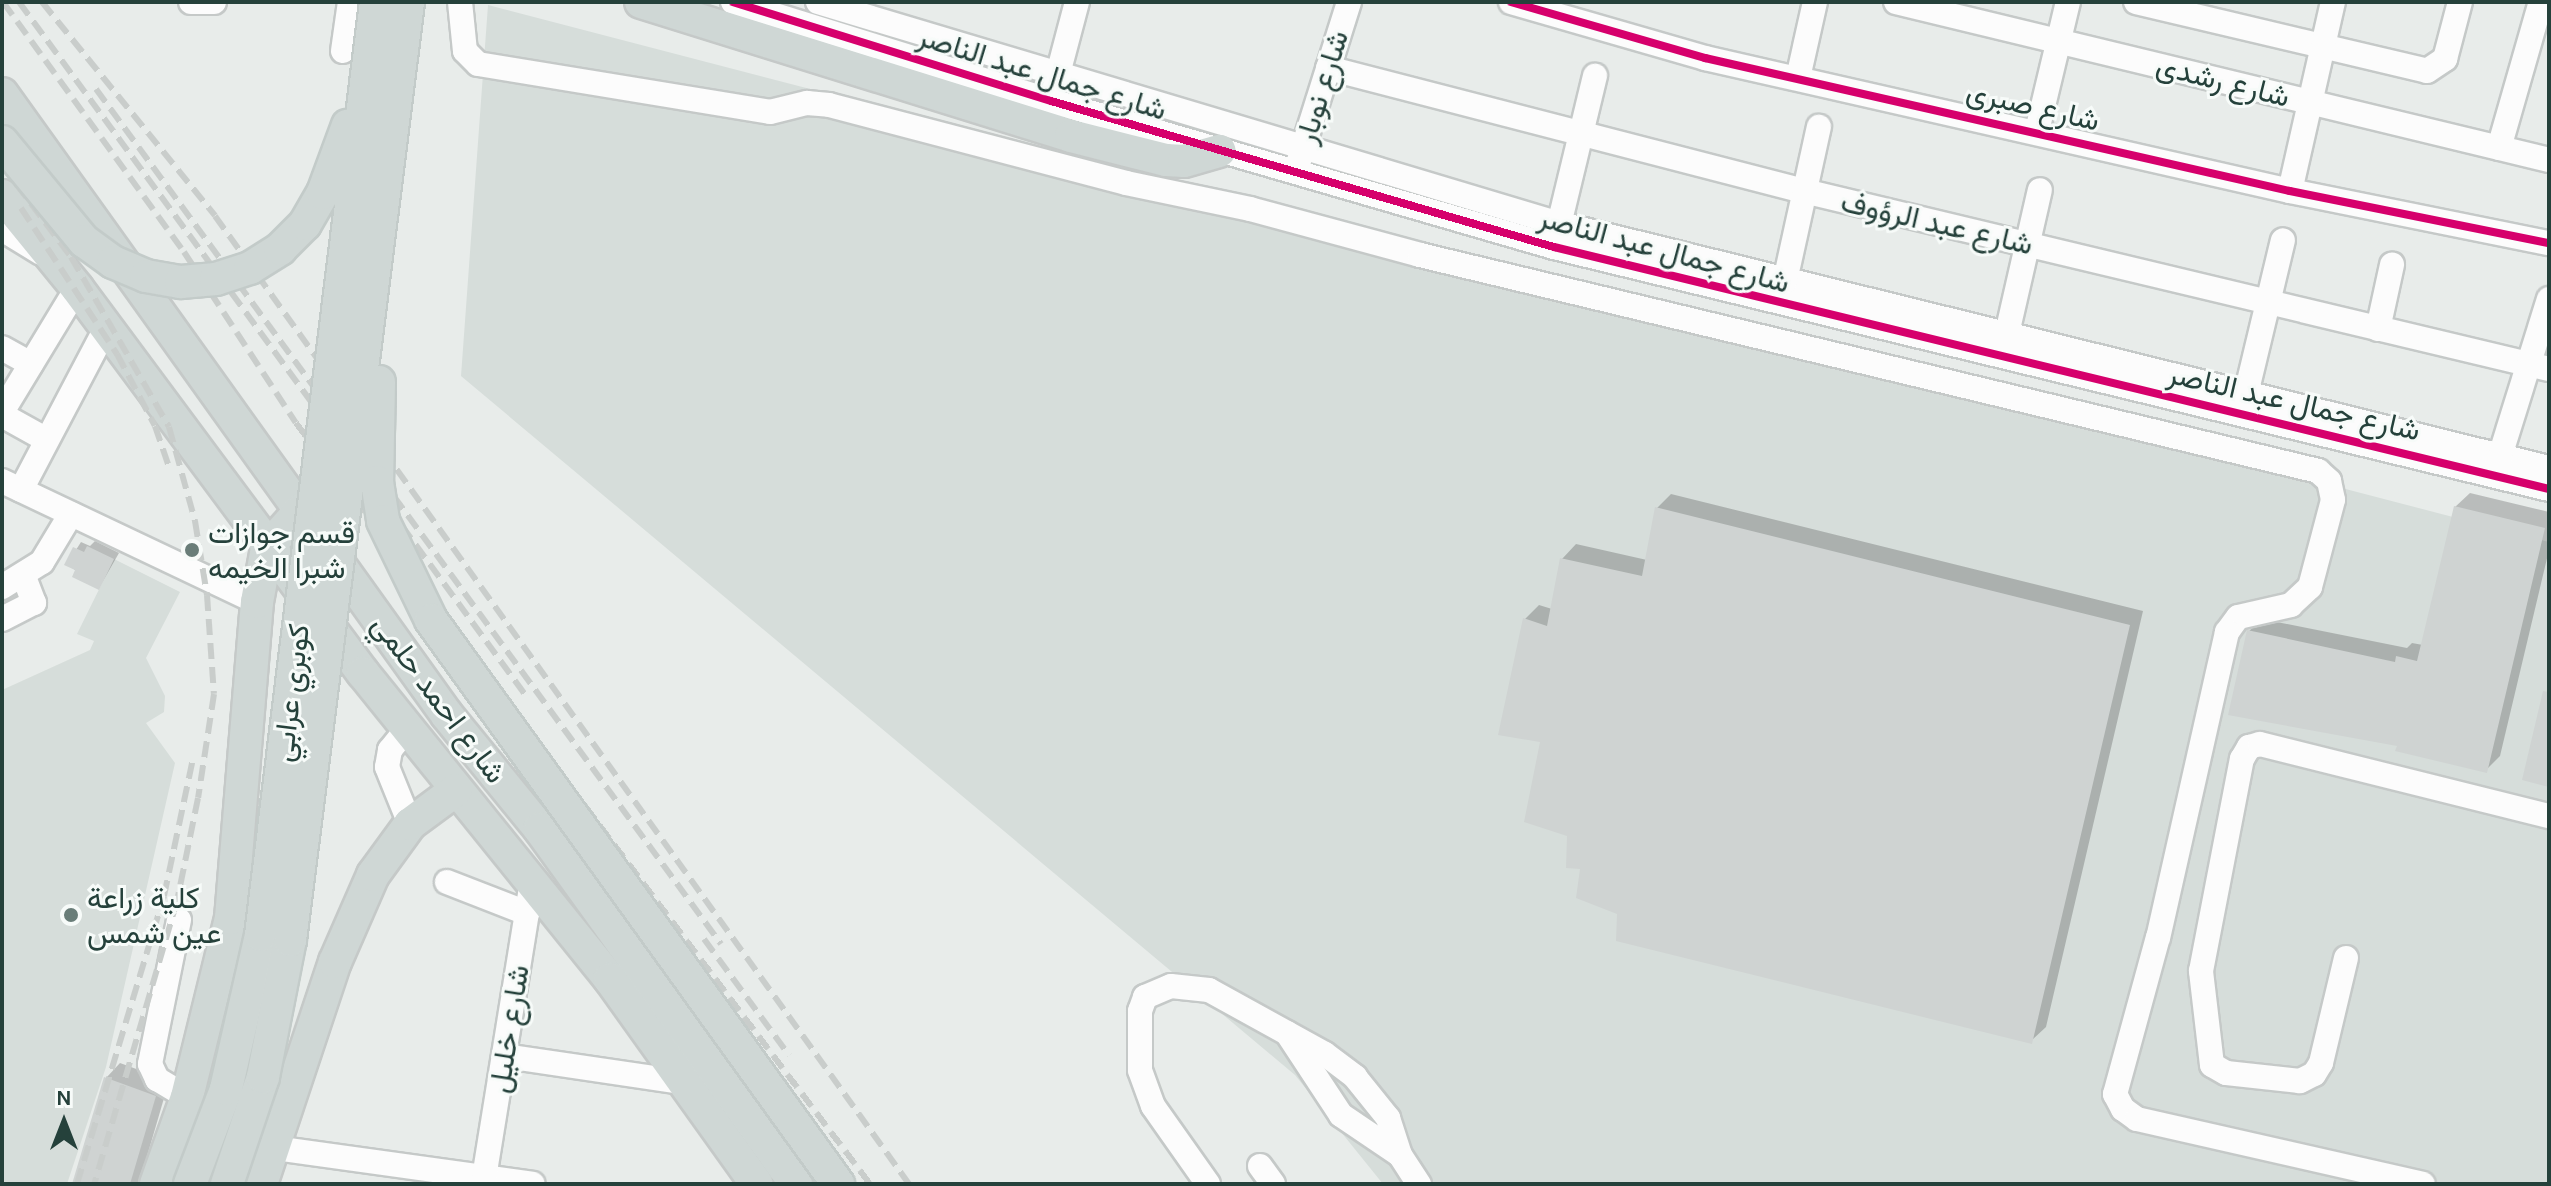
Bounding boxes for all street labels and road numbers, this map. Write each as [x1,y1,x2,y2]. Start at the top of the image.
street label: شارع جمال عبد الناصر [913,18,1171,128]
street label: شارع نوبار [1288,26,1356,148]
street label: شارع رشدى [2153,47,2293,115]
street label: شارع صبرى [1963,73,2103,139]
street label: شارع عبد الرؤوف [1837,183,2037,263]
street label: شارع جمال عبد الناصر [1535,199,1793,301]
street label: شارع جمال عبد الناصر [2164,355,2424,449]
street label: شارع احمد حلمي [364,608,514,790]
street label: كوبري عرابي [265,622,317,764]
street label: شارع خليل [481,962,537,1096]

